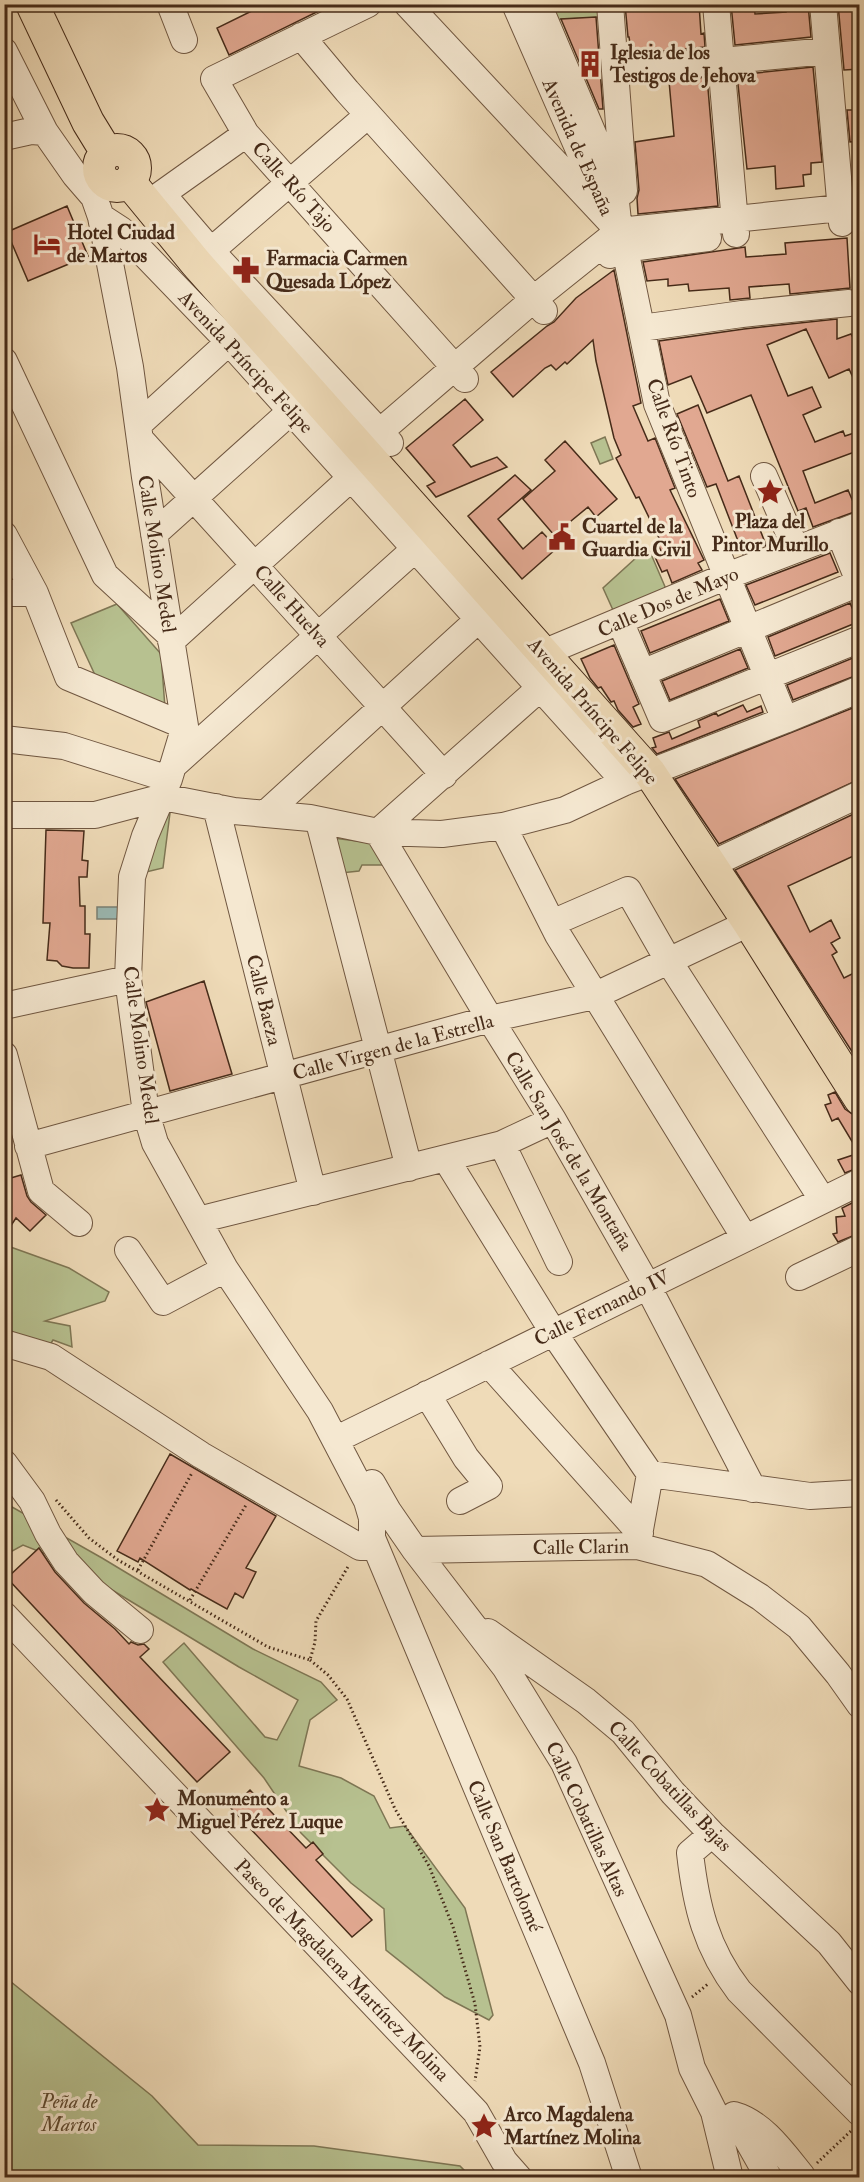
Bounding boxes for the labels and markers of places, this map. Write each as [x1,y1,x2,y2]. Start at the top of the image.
place label: Iglesia de los Testigos de Jehova [609,40,756,89]
building icon: Iglesia de los Testigos de Jehova [575,49,605,79]
place label: Hotel Ciudad de Martos [67,220,175,268]
hotel icon: Hotel Ciudad de Martos [32,229,62,259]
place label: Farmacia Carmen Quesada López [266,246,408,295]
pharmacy icon: Farmacia Carmen Quesada López [231,255,261,285]
place icon: Plaza del Pintor Murillo [755,477,785,507]
place label: Plaza del Pintor Murillo [712,509,829,557]
place label: Cuartel de la Guardia Civil [582,514,692,562]
public building icon: Cuartel de la Guardia Civil [547,522,577,552]
place label: Monumento a Miguel Pérez Luque [176,1786,343,1835]
place icon: Monumento a Miguel Pérez Luque [142,1795,172,1825]
place label: Arco Magdalena Martínez Molina [503,2102,642,2150]
place icon: Arco Magdalena Martínez Molina [469,2111,499,2141]

